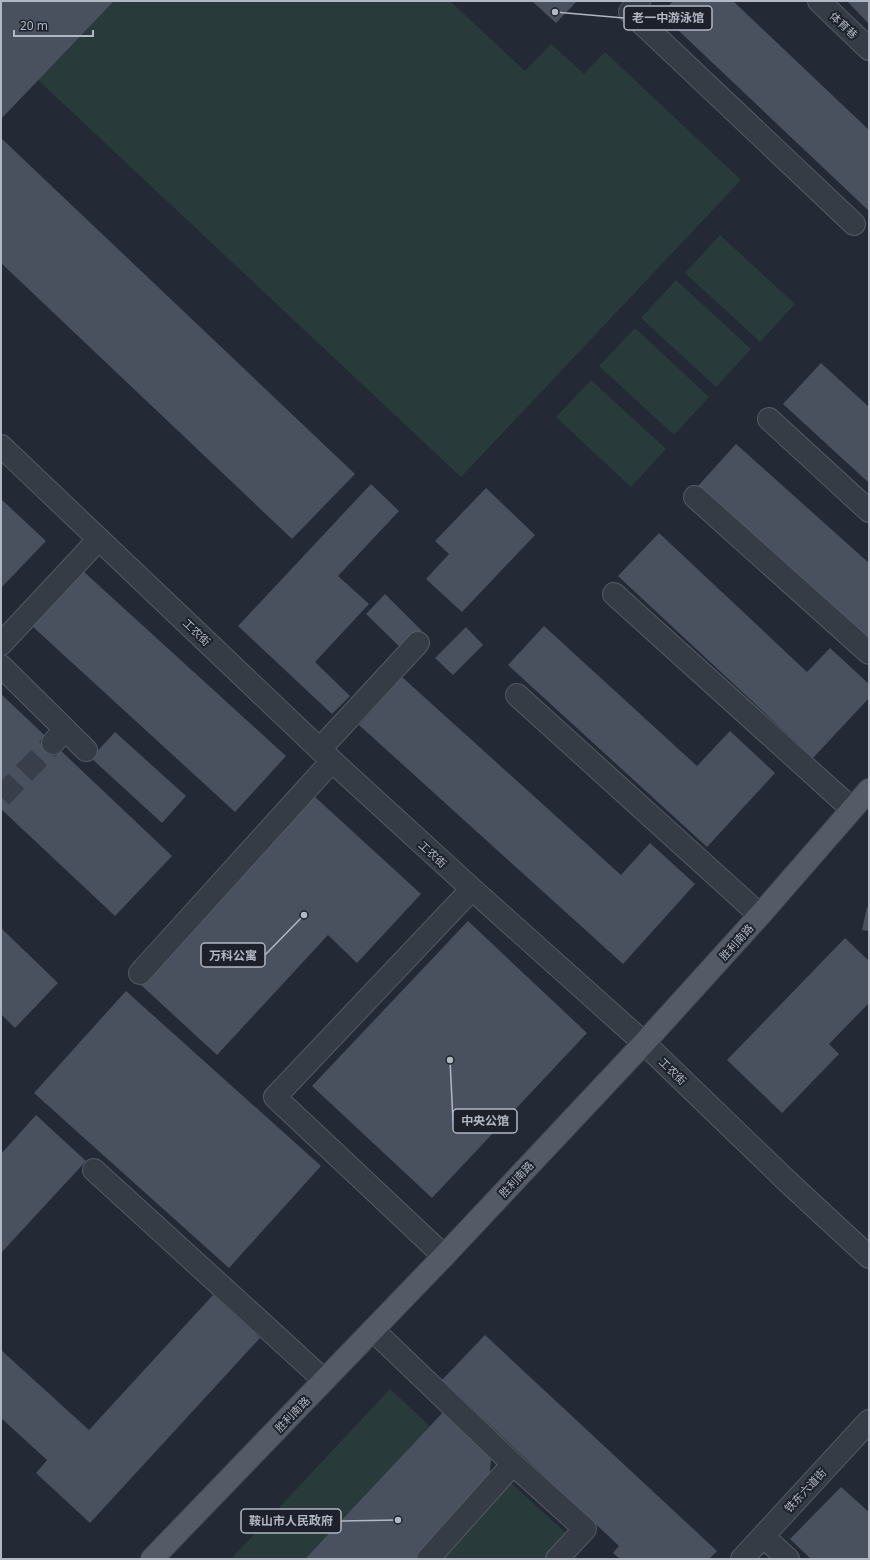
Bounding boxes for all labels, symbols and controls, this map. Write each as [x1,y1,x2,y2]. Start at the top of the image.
callout: 老一中游泳馆 [624,6,712,30]
street label: 体育巷 [827,8,861,42]
text: 老一中游泳馆 [632,9,704,26]
scale bar [14,12,93,38]
text: 20 m [20,17,48,34]
street label: 工农街 [180,615,214,649]
street label: 工农街 [416,837,450,871]
street label: 胜利南路 [716,921,756,963]
callout: 万科公寓 [201,943,265,967]
text: 万科公寓 [209,947,257,964]
street label: 工农街 [656,1054,690,1088]
callout: 中央公馆 [453,1109,517,1133]
text: 中央公馆 [461,1112,509,1129]
street label: 胜利南路 [496,1158,536,1200]
street label: 胜利南路 [271,1393,313,1435]
street label: 铁东六道街 [781,1465,829,1515]
callout: 鞍山市人民政府 [241,1509,341,1533]
text: 鞍山市人民政府 [249,1512,333,1529]

